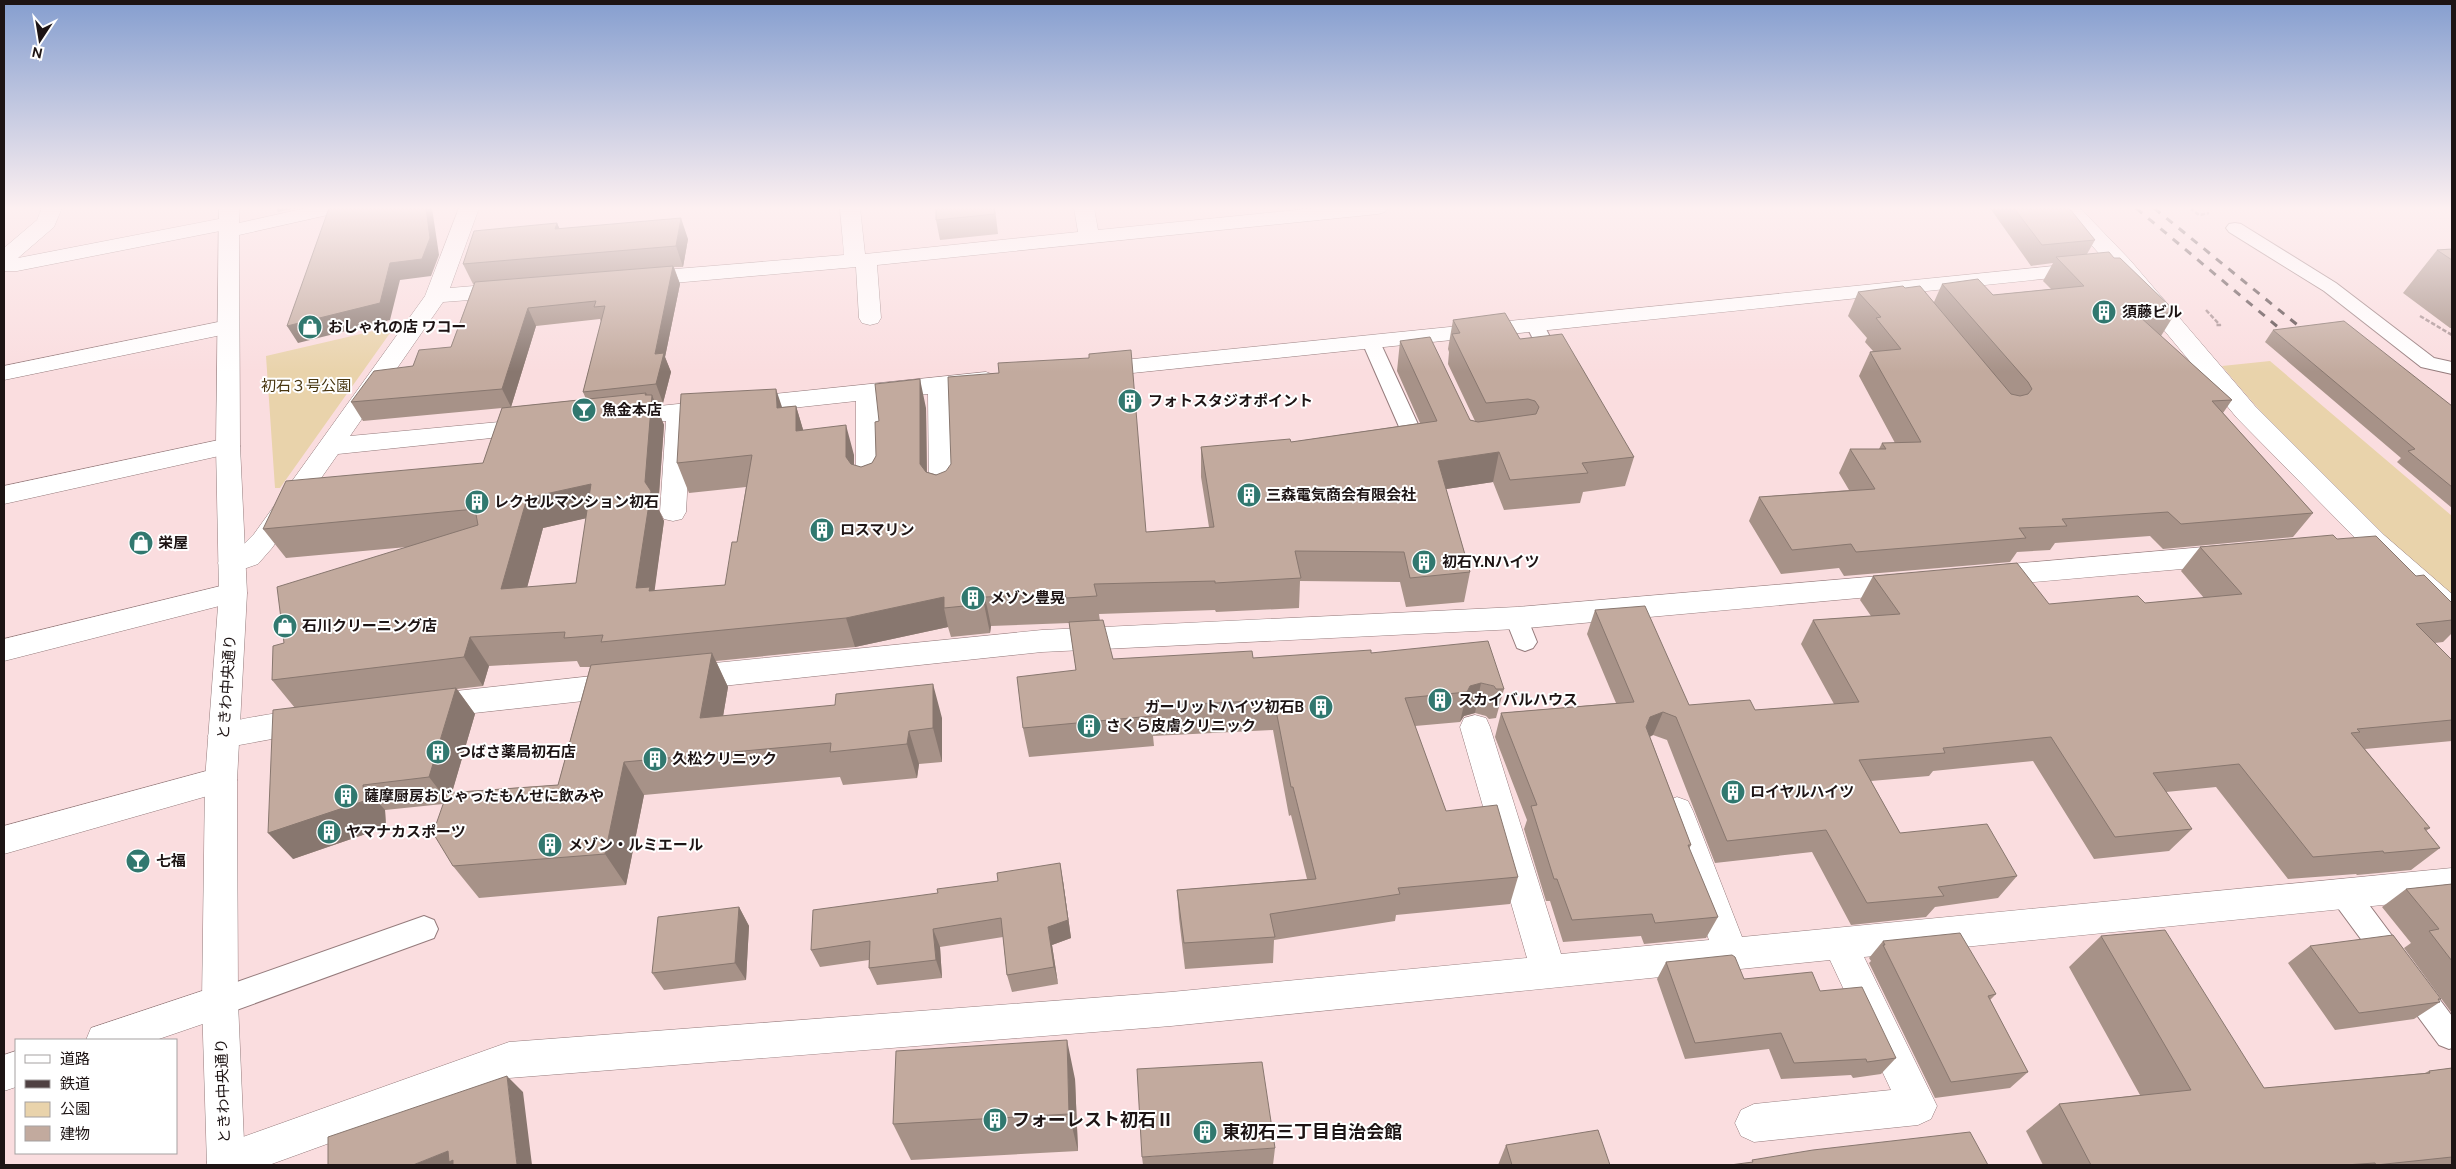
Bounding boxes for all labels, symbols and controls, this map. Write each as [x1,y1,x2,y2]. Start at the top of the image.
north arrow [15,15,65,65]
text: N [30,43,44,63]
building icon: 須藤ビル [2091,299,2117,325]
place label: 須藤ビル [2122,302,2182,322]
shop icon: おしゃれの店 ワコー [297,314,323,340]
place label: おしゃれの店 ワコー [328,317,467,337]
park label: 初石３号公園 [261,376,351,396]
building icon: フォトスタジオポイント [1117,388,1143,414]
place label: フォトスタジオポイント [1148,391,1313,411]
bar icon: 魚金本店 [571,397,597,423]
place label: 魚金本店 [602,400,662,420]
building icon: 三森電気商会有限会社 [1236,482,1262,508]
place label: 三森電気商会有限会社 [1266,485,1416,505]
building icon: レクセルマンション初石 [464,489,490,515]
place label: レクセルマンション初石 [494,492,659,512]
building icon: ロスマリン [809,517,835,543]
place label: ロスマリン [840,520,915,540]
shop icon: 栄屋 [128,530,154,556]
place label: 栄屋 [158,533,188,553]
building icon: 初石Y.Nハイツ [1411,549,1437,575]
place label: 初石Y.Nハイツ [1442,552,1540,572]
building icon: メゾン豊晃 [960,585,986,611]
place label: メゾン豊晃 [990,588,1065,608]
shop icon: 石川クリーニング店 [272,613,298,639]
place label: 石川クリーニング店 [302,616,437,636]
street label: ときわ中央通り [213,634,241,740]
building icon: スカイバルハウス [1427,687,1453,713]
place label: スカイバルハウス [1458,690,1578,710]
building icon: ガーリットハイツ初石B [1308,694,1334,720]
place label: ガーリットハイツ初石B [1145,697,1304,717]
building icon: さくら皮膚クリニック [1076,713,1102,739]
place label: さくら皮膚クリニック [1106,716,1256,736]
building icon: つばさ薬局初石店 [425,739,451,765]
place label: つばさ薬局初石店 [456,742,576,762]
building icon: 久松クリニック [642,746,668,772]
place label: 久松クリニック [672,749,777,769]
building icon: ロイヤルハイツ [1720,779,1746,805]
place label: ロイヤルハイツ [1750,782,1854,802]
building icon: 薩摩厨房おじゃったもんせに飲みや [333,783,359,809]
place label: 薩摩厨房おじゃったもんせに飲みや [364,786,604,806]
building icon: ヤマナカスポーツ [316,819,342,845]
place label: ヤマナカスポーツ [346,822,466,842]
building icon: メゾン・ルミエール [537,832,563,858]
place label: メゾン・ルミエール [568,835,703,855]
bar icon: 七福 [125,848,151,874]
place label: 七福 [156,851,186,871]
street label: ときわ中央通り [211,1038,235,1144]
legend [15,1039,178,1154]
text: 道路 [60,1049,90,1069]
text: 鉄道 [60,1074,90,1094]
text: 公園 [60,1099,90,1119]
building icon: フォーレスト初石Ⅱ [982,1107,1008,1133]
place label: フォーレスト初石Ⅱ [1012,1108,1174,1132]
building icon: 東初石三丁目自治会館 [1192,1119,1218,1145]
place label: 東初石三丁目自治会館 [1222,1120,1402,1144]
text: 建物 [60,1124,90,1144]

